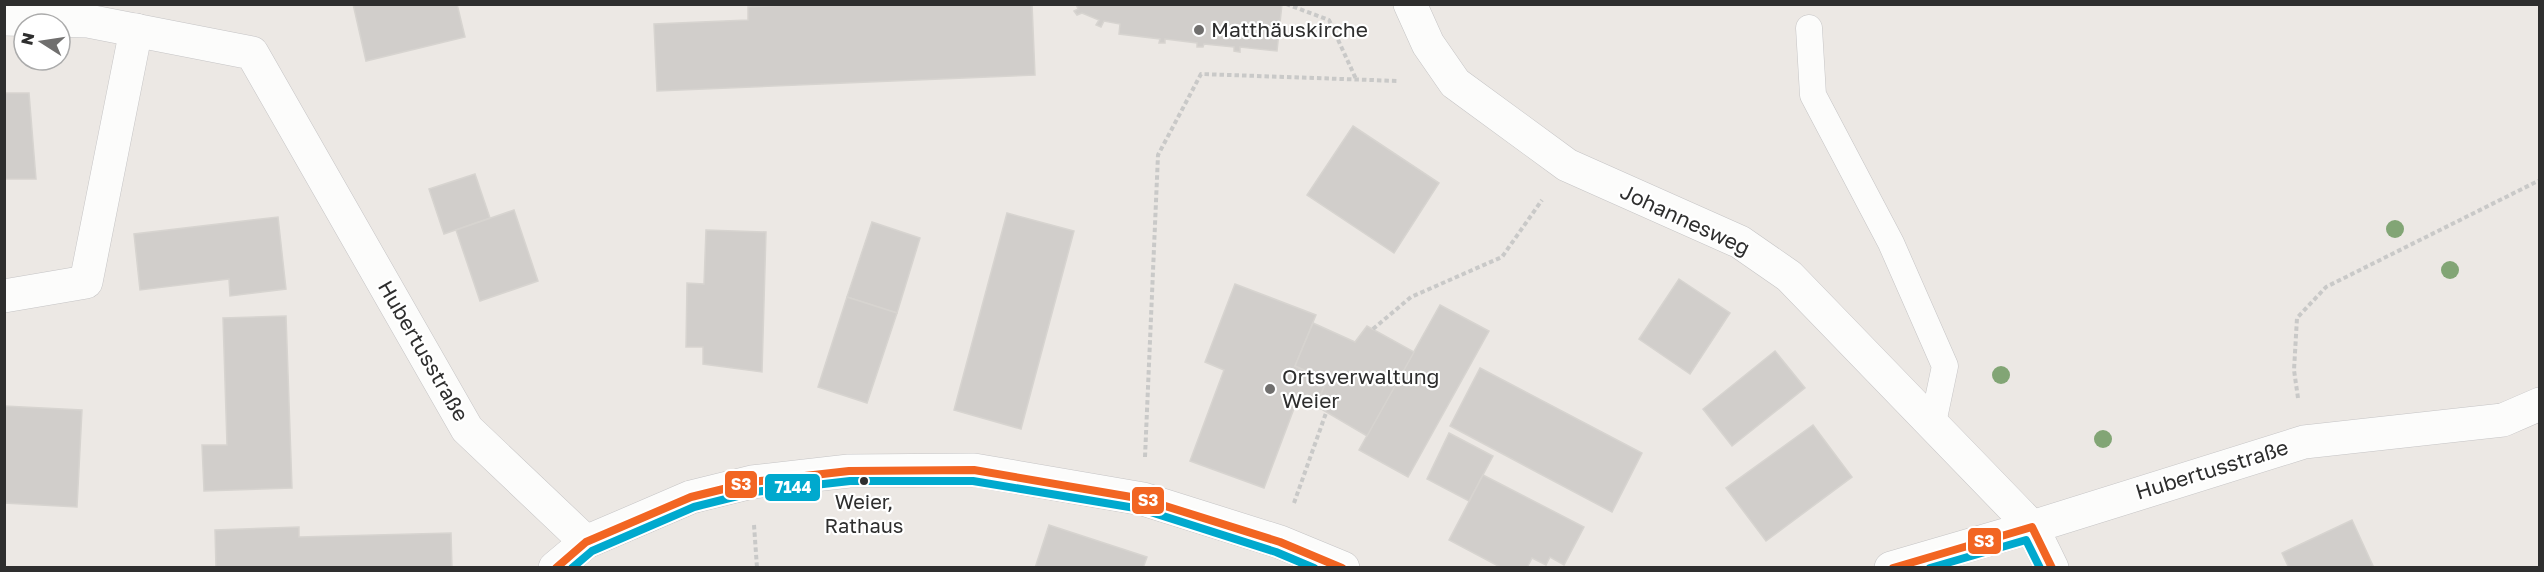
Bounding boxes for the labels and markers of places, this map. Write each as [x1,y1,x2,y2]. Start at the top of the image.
place label: Matthäuskirche [1211,16,1368,42]
marker: Matthäuskirche [1192,23,1206,37]
place label: Ortsverwaltung Weier [1282,363,1440,413]
marker: Ortsverwaltung Weier [1263,382,1277,396]
marker: Weier, Rathaus [858,475,870,487]
place label: Weier, Rathaus [825,489,903,537]

